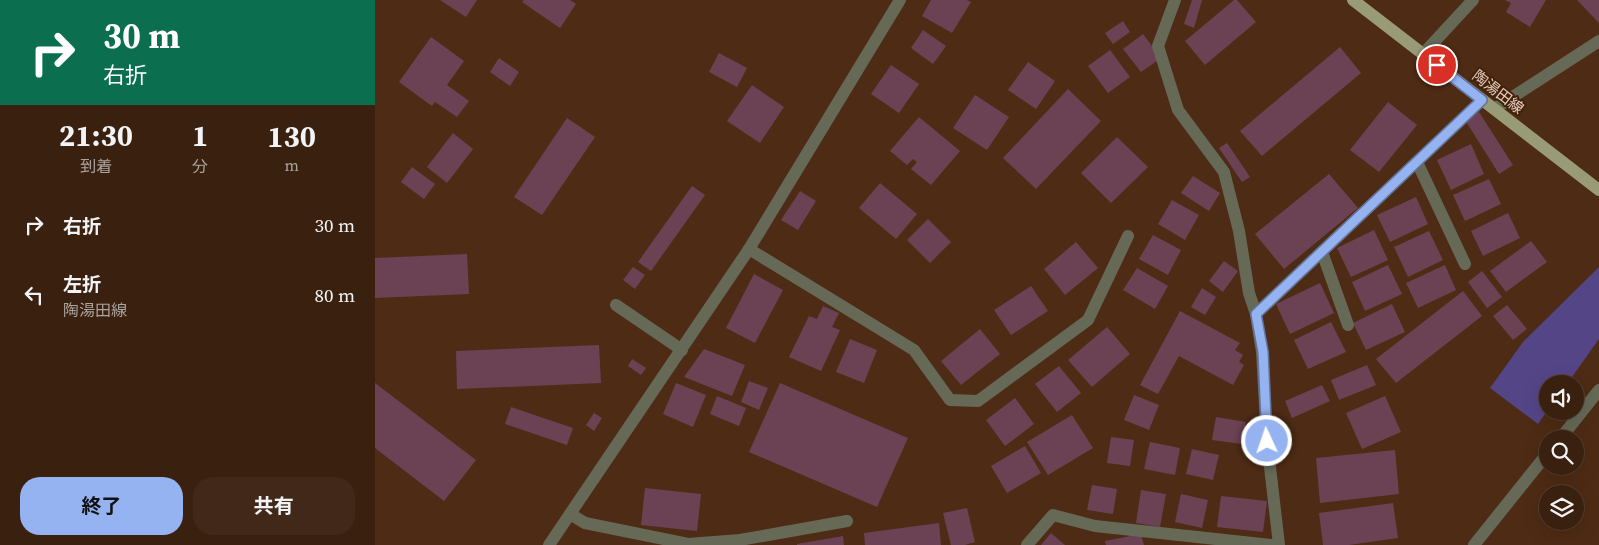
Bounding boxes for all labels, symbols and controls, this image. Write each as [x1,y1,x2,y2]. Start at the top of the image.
text: 30 m [103,12,180,60]
icon: right [20,20,85,85]
pin [1416,44,1458,86]
icon: arrive [1423,51,1451,79]
text: 右折 [103,60,147,90]
street label: 陶湯田線 [1468,65,1528,118]
text: 21:30 [59,115,133,156]
text: 1 [192,115,208,156]
text: 130 [267,116,316,157]
text: m [284,154,299,176]
text: 到着 [80,155,112,177]
text: 分 [192,155,208,177]
icon: right [20,211,48,239]
text: 30 m [314,212,355,238]
text: 右折 [63,213,101,239]
text: 左折 [63,271,101,297]
icon: left [20,281,48,309]
text: 80 m [314,282,355,308]
text: 陶湯田線 [63,299,127,321]
map controls [1539,375,1584,530]
button: sound [1539,375,1584,420]
position arrow [1240,414,1292,466]
button: search [1539,430,1584,475]
button: 終了 [20,477,183,535]
button: 共有 [193,477,355,535]
button: layers [1539,485,1584,530]

